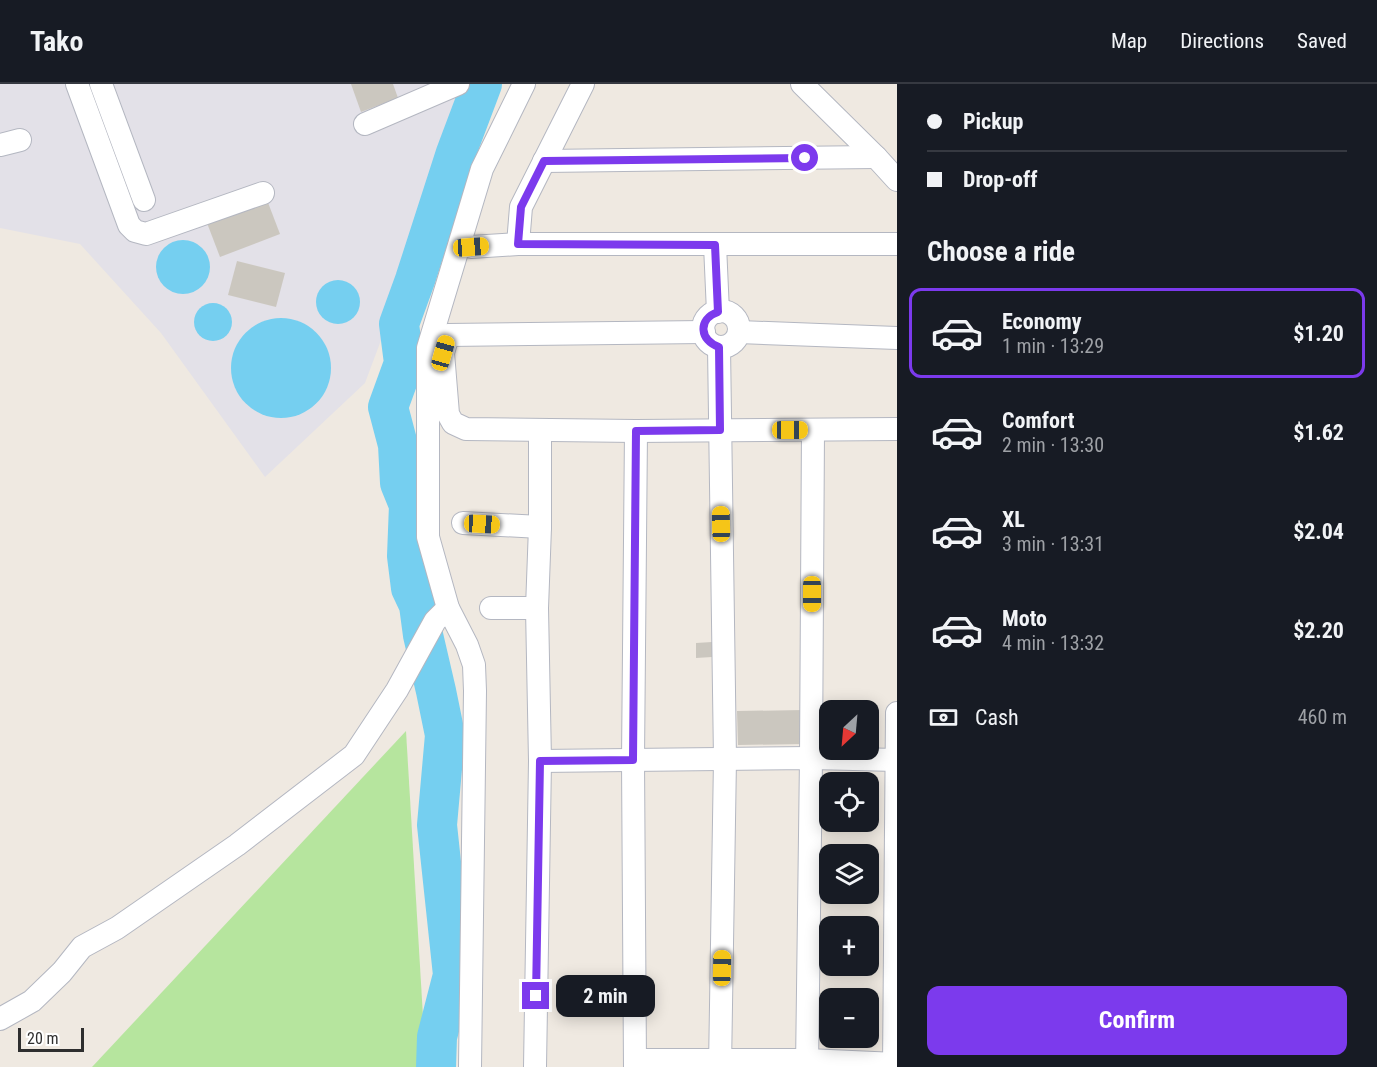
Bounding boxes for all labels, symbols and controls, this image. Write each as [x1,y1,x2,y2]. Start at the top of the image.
text: Tako [30,25,83,58]
text: Map [1111,29,1147,53]
text: Directions [1180,29,1264,53]
text: Saved [1297,29,1347,53]
text: Pickup [963,109,1023,134]
route start [791,144,818,171]
text: Drop-off [963,167,1037,192]
text: Choose a ride [927,236,1075,268]
car [452,237,490,257]
icon: car [930,306,984,360]
text: Economy [1002,309,1082,334]
text: $1.20 [1293,321,1344,346]
car [429,333,457,373]
text: 1 min · 13:29 [1002,334,1104,358]
icon: car [930,405,984,459]
text: Comfort [1002,408,1075,433]
text: $1.62 [1293,420,1344,445]
car [772,421,808,439]
text: 2 min · 13:30 [1002,433,1104,457]
icon: car [930,504,984,558]
car [712,506,730,542]
text: XL [1002,507,1025,532]
car [464,514,500,534]
text: $2.04 [1293,519,1344,544]
text: 3 min · 13:31 [1002,532,1104,556]
car [803,576,821,612]
icon: car [930,603,984,657]
text: Moto [1002,606,1047,631]
text: $2.20 [1293,618,1344,643]
text: 4 min · 13:32 [1002,631,1104,655]
north arrow [819,700,879,760]
map controls [819,700,879,1048]
icon: cash [927,701,960,734]
text: Cash [975,705,1019,730]
text: 460 m [1298,705,1347,729]
button: locate [819,772,879,832]
button: layers [819,844,879,904]
button: + [819,916,879,976]
car [713,950,731,986]
callout: 2 min [557,975,656,1017]
route end [522,982,549,1009]
text: 2 min [583,984,628,1008]
button: Confirm [927,986,1347,1055]
button: − [819,988,879,1048]
scale bar [18,1025,84,1052]
text: 20 m [27,1029,59,1048]

